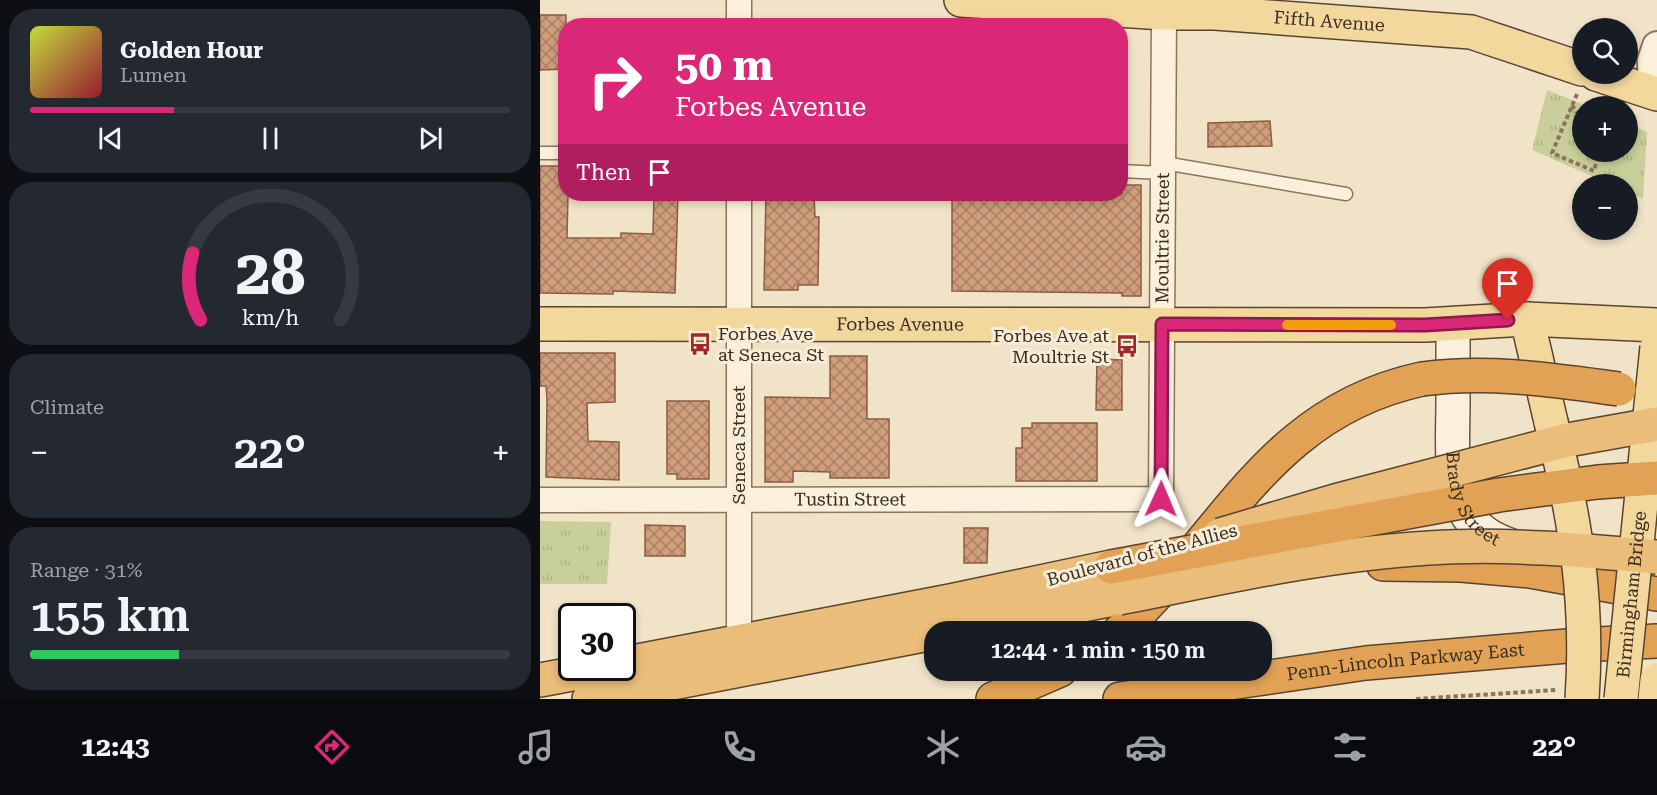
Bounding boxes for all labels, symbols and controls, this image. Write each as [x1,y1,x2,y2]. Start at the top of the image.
street label: Fifth Avenue [1273,6,1386,36]
map controls [1572,18,1638,240]
button: search [1572,18,1638,84]
text: Golden Hour [120,38,263,63]
text: 50 m [675,41,773,90]
icon: right [576,42,654,120]
text: Lumen [120,63,187,87]
text: Forbes Avenue [675,91,866,123]
button: + [1572,96,1638,162]
icon: previous [94,122,127,155]
icon: pause [254,122,287,155]
icon: next [414,122,447,155]
icon: arrive [643,156,676,189]
text: Then [576,160,631,185]
street label: Moultrie Street [1151,172,1173,303]
button: − [1572,174,1638,240]
text: 28 [235,236,305,309]
pin [1482,258,1533,320]
icon: arrive [1491,267,1524,300]
text: km/h [241,306,299,331]
street label: Forbes Avenue [836,313,964,334]
place label: Forbes Ave at Seneca St [718,323,824,365]
place label: Forbes Ave at Moultrie St [993,325,1109,367]
bus stop icon: Forbes Ave at Seneca St [687,331,713,357]
bus stop icon: Forbes Ave at Moultrie St [1114,333,1140,359]
street label: Seneca Street [728,385,749,504]
text: Climate [30,395,104,419]
text: 22° [234,426,306,479]
text: − [30,433,48,472]
text: + [492,433,510,472]
street label: Brady Street [1443,451,1504,550]
position arrow [1129,467,1193,531]
street label: Tustin Street [794,488,906,510]
street label: Birmingham Bridge [1612,510,1650,679]
street label: Boulevard of the Allies [1044,519,1239,590]
text: Range · 31% [30,558,142,582]
text: 155 km [30,589,190,642]
speed limit sign: 30 [558,603,636,681]
text: 12:44 · 1 min · 150 m [991,638,1205,663]
street label: Penn-Lincoln Parkway East [1285,639,1525,684]
icon: directions [311,726,353,768]
icon: music [515,726,557,768]
icon: phone [718,726,760,768]
icon: climate [922,726,964,768]
icon: car [1125,726,1167,768]
icon: filters [1329,726,1371,768]
text: 12:43 [81,731,150,763]
text: 22° [1533,731,1576,763]

